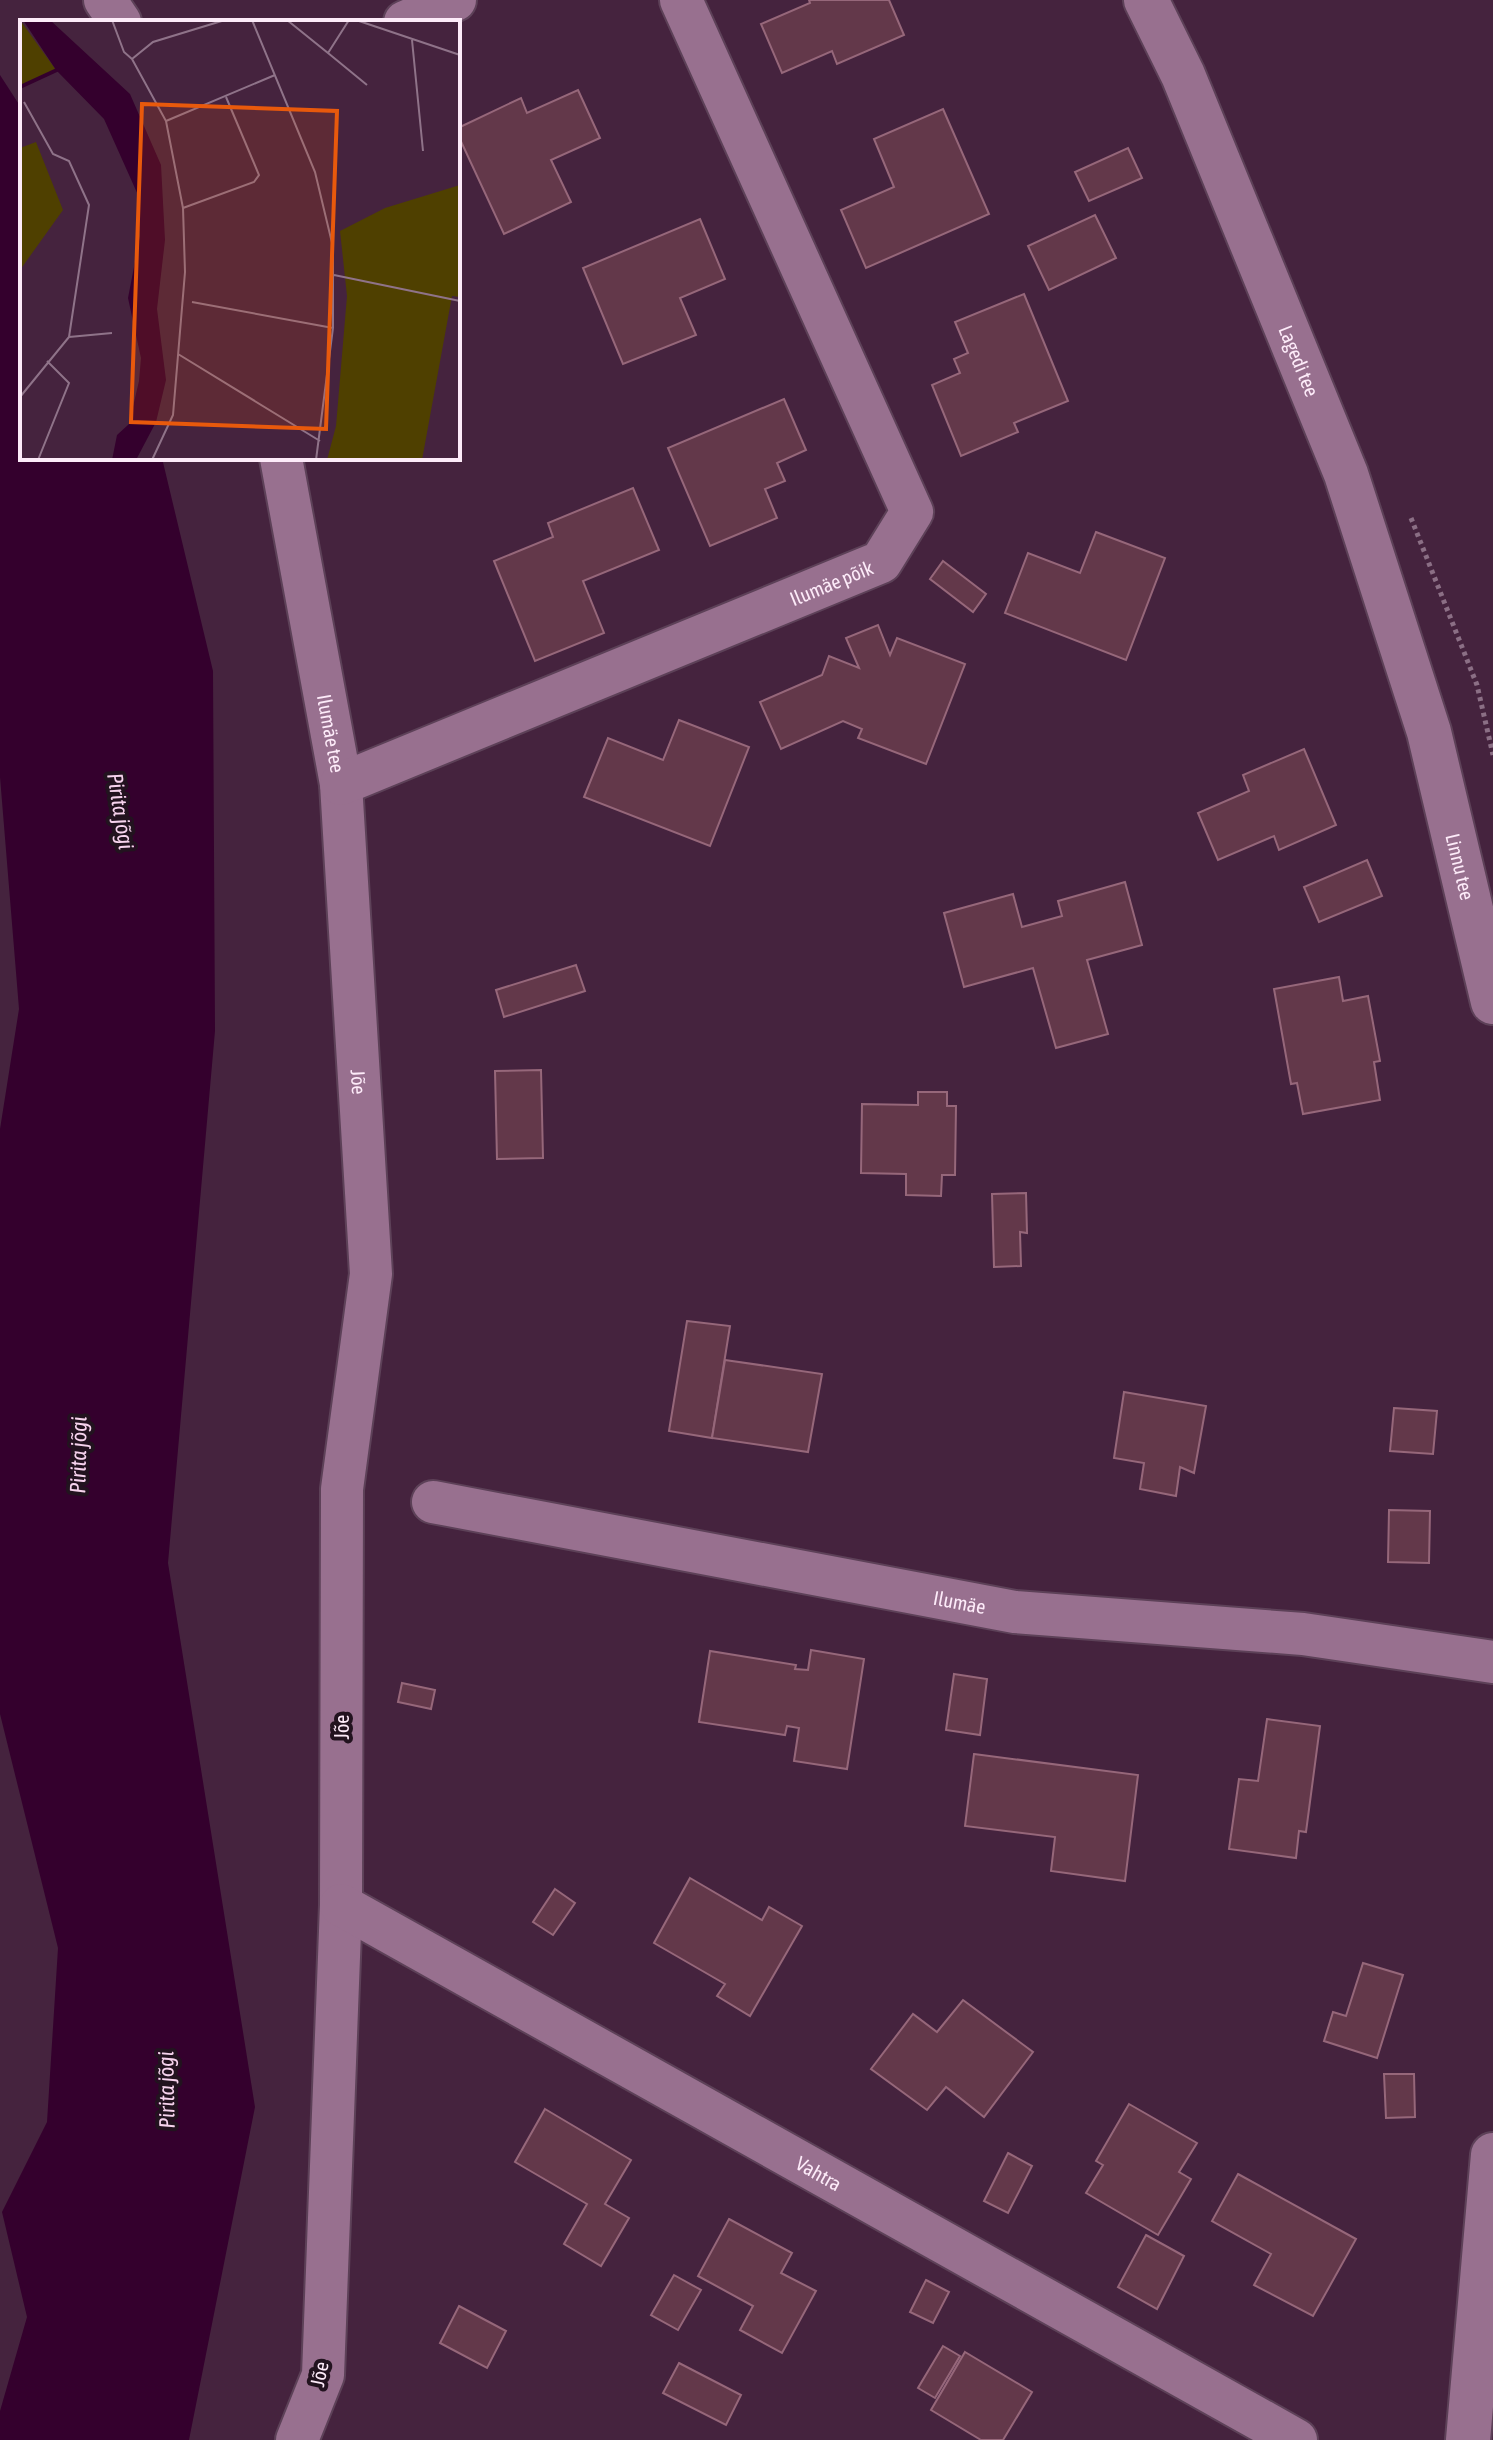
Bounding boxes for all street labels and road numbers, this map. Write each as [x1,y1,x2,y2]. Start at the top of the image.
street label: Lagedi tee [1275,322,1324,399]
street label: Ilumäe põik [786,555,876,610]
street label: Ilumäe tee [313,692,350,774]
street label: Linnu tee [1442,831,1480,902]
street label: Jõe [347,1069,371,1095]
street label: Ilumäe [932,1585,988,1618]
street label: Jõe [330,1715,353,1739]
street label: Vahtra [792,2151,846,2195]
street label: Jõe [305,2359,333,2389]

